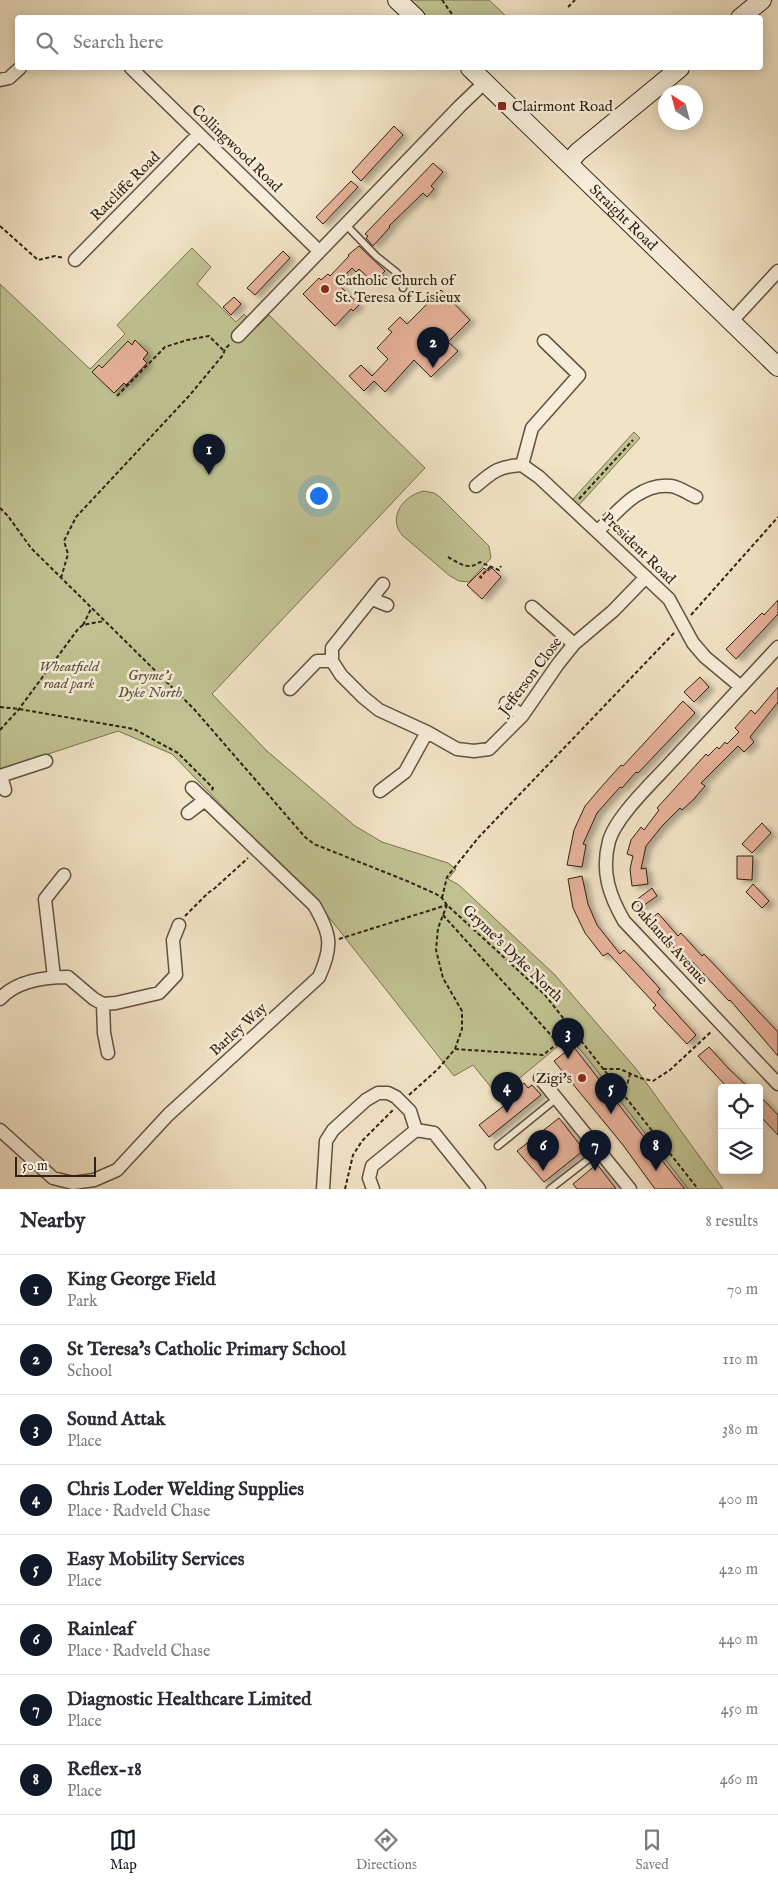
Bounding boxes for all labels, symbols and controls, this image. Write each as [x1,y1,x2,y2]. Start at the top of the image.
search box [15,15,763,70]
icon: search [33,29,61,57]
text: Search here [73,31,164,55]
north arrow [658,85,703,130]
place label: Clairmont Road [512,97,614,116]
street label: Collingwood Road [187,100,287,197]
marker: Clairmont Road [496,100,508,112]
street label: Ratcliffe Road [87,147,165,225]
street label: Straight Road [585,180,662,255]
place label: Catholic Church of St. Teresa of Lisieux [335,271,462,307]
marker: Catholic Church of St. Teresa of Lisieux [319,283,331,295]
pin: 2 [417,327,449,368]
pin: 1 [193,434,225,475]
your location [306,483,332,509]
street label: President Road [598,508,680,589]
street label: Jefferson Close [493,633,566,721]
park label: Wheatfield road park [39,657,100,693]
park label: Gryme's Dyke North [118,666,183,702]
street label: Oaklands Avenue [625,896,712,989]
street label: Gryme's Dyke North [458,901,567,1006]
street label: Barley Way [206,998,271,1060]
pin: 3 [552,1018,584,1059]
place label: Zigi's [536,1069,572,1088]
pin: 4 [491,1072,523,1113]
marker: Zigi's [576,1072,588,1084]
pin: 5 [595,1073,627,1114]
map controls [718,1084,763,1174]
button: locate [718,1084,763,1129]
button: layers [718,1129,763,1174]
pin: 6 [527,1130,559,1171]
pin: 7 [579,1130,611,1171]
pin: 8 [640,1130,672,1171]
scale bar [15,1154,96,1177]
text: 50 m [22,1157,48,1175]
text: Nearby [20,1208,85,1235]
text: 8 results [706,1212,758,1232]
text: King George Field [67,1268,216,1292]
text: 1 [33,1280,39,1300]
text: 70 m [727,1280,758,1300]
text: Park [67,1292,97,1312]
text: St Teresa's Catholic Primary School [67,1338,346,1362]
text: 2 [32,1350,40,1370]
text: 110 m [722,1350,758,1370]
text: School [67,1362,112,1382]
text: Sound Attak [67,1408,165,1432]
text: 3 [33,1420,39,1440]
text: 380 m [722,1420,758,1440]
text: Place [67,1432,102,1452]
text: Chris Loder Welding Supplies [67,1478,304,1502]
text: 4 [32,1490,40,1510]
text: 400 m [719,1490,758,1510]
text: Place · Radveld Chase [67,1502,210,1522]
text: Easy Mobility Services [67,1548,244,1572]
text: 5 [33,1560,39,1580]
text: 420 m [719,1560,758,1580]
text: Place [67,1572,102,1592]
text: Rainleaf [67,1618,134,1642]
text: 6 [33,1630,39,1650]
text: 440 m [719,1630,758,1650]
text: Place · Radveld Chase [67,1642,210,1662]
text: Diagnostic Healthcare Limited [67,1688,311,1712]
text: 7 [32,1700,40,1720]
text: 450 m [721,1700,758,1720]
text: Place [67,1712,102,1732]
text: Reflex-18 [67,1758,142,1782]
text: 8 [33,1770,39,1790]
text: 460 m [720,1770,758,1790]
text: Place [67,1782,102,1802]
tab: Map [109,1826,137,1874]
tab: Directions [356,1826,417,1874]
tab: Saved [636,1826,669,1874]

